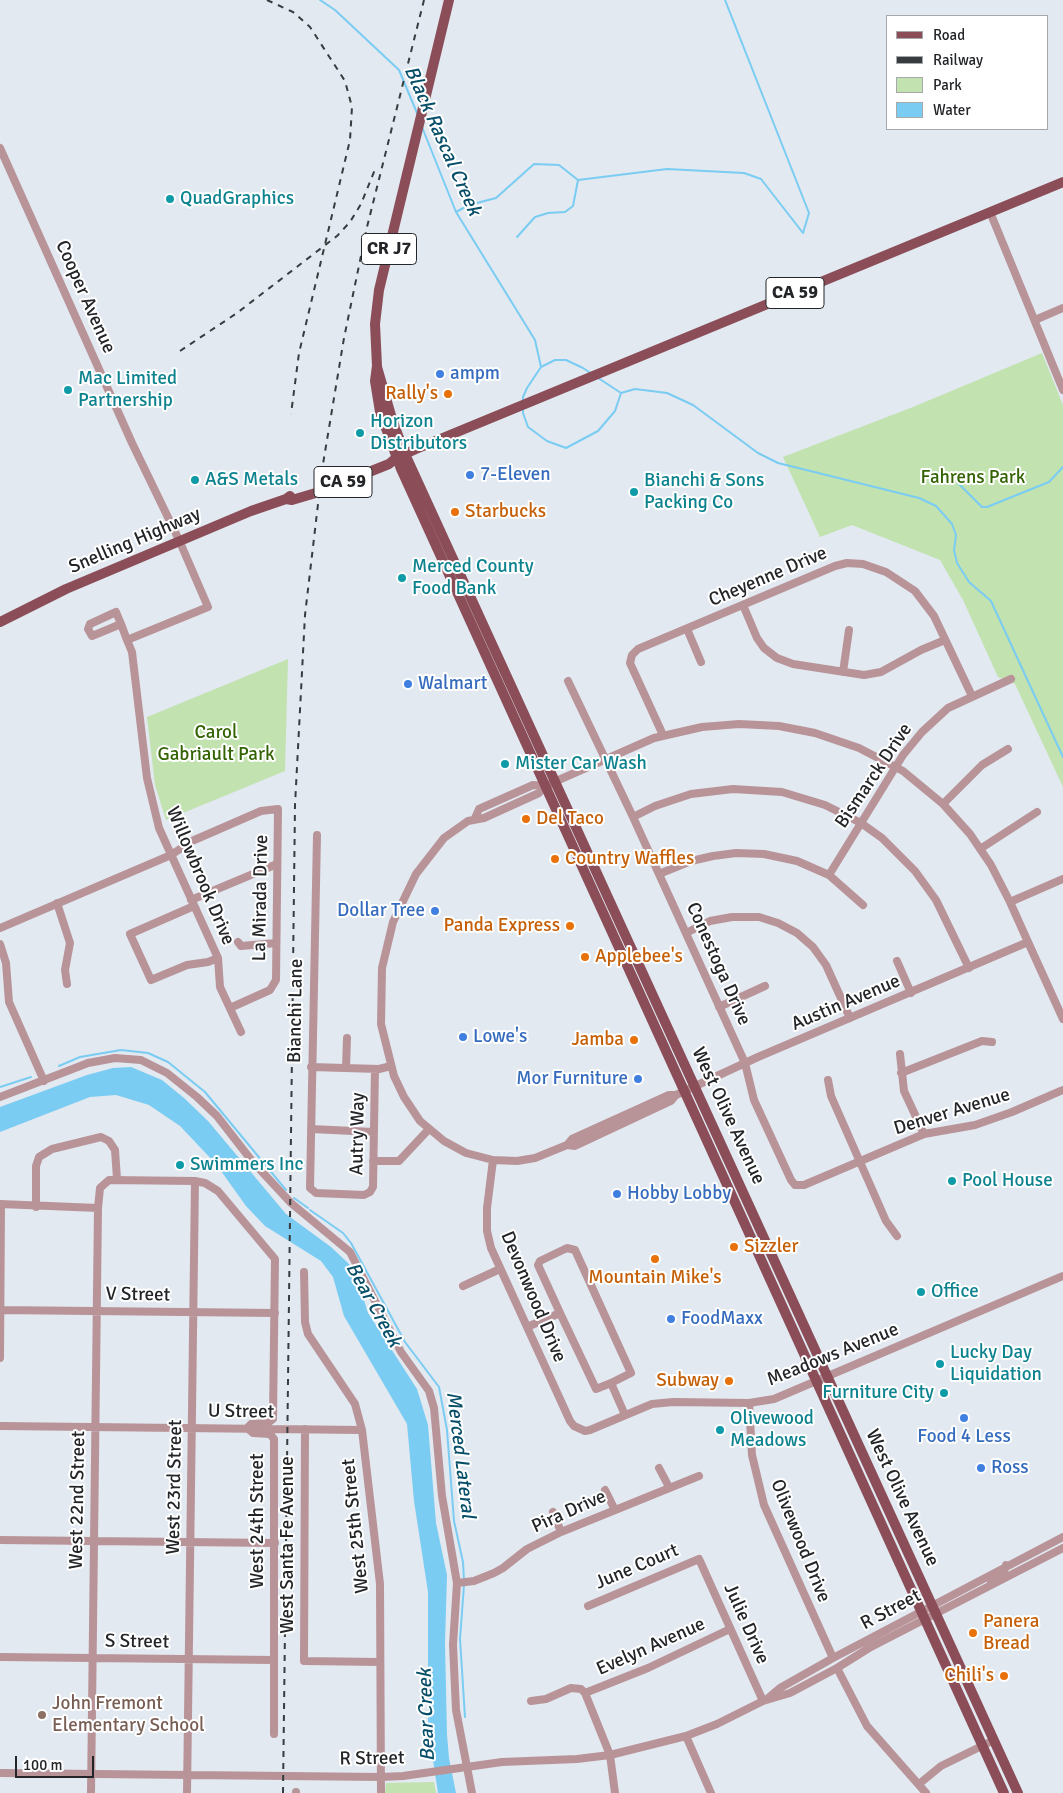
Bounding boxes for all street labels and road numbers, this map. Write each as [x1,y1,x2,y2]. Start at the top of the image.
road number: CR J7 [362,233,416,264]
street label: Cooper Avenue [50,237,120,357]
road number: CA 59 [766,278,824,308]
road number: CA 59 [314,467,372,498]
street label: Snelling Highway [66,503,204,579]
street label: Cheyenne Drive [705,542,831,612]
street label: Bismarck Drive [831,719,917,833]
street label: Willowbrook Drive [161,803,239,949]
street label: La Mirada Drive [248,834,274,962]
street label: Conestoga Drive [681,899,755,1029]
street label: Bianchi Lane [284,959,308,1063]
street label: Austin Avenue [788,970,904,1036]
street label: West Olive Avenue [686,1044,770,1188]
street label: Denver Avenue [891,1083,1013,1141]
street label: Autry Way [346,1092,370,1176]
street label: Devonwood Drive [495,1228,571,1366]
street label: V Street [106,1283,170,1307]
street label: Meadows Avenue [764,1318,902,1392]
street label: U Street [208,1400,274,1424]
street label: West 23rd Street [162,1419,188,1555]
street label: West Olive Avenue [860,1426,944,1570]
street label: West 22nd Street [65,1430,91,1570]
street label: West 24th Street [247,1453,269,1589]
street label: West Santa Fe Avenue [277,1456,299,1634]
street label: West 25th Street [338,1458,374,1594]
street label: Olivewood Drive [765,1476,835,1606]
street label: Pira Drive [528,1486,610,1538]
street label: June Court [592,1539,682,1595]
street label: Julie Drive [718,1580,774,1668]
street label: R Street [857,1585,925,1635]
street label: Evelyn Avenue [593,1613,709,1681]
street label: S Street [105,1630,169,1654]
street label: R Street [339,1747,405,1771]

